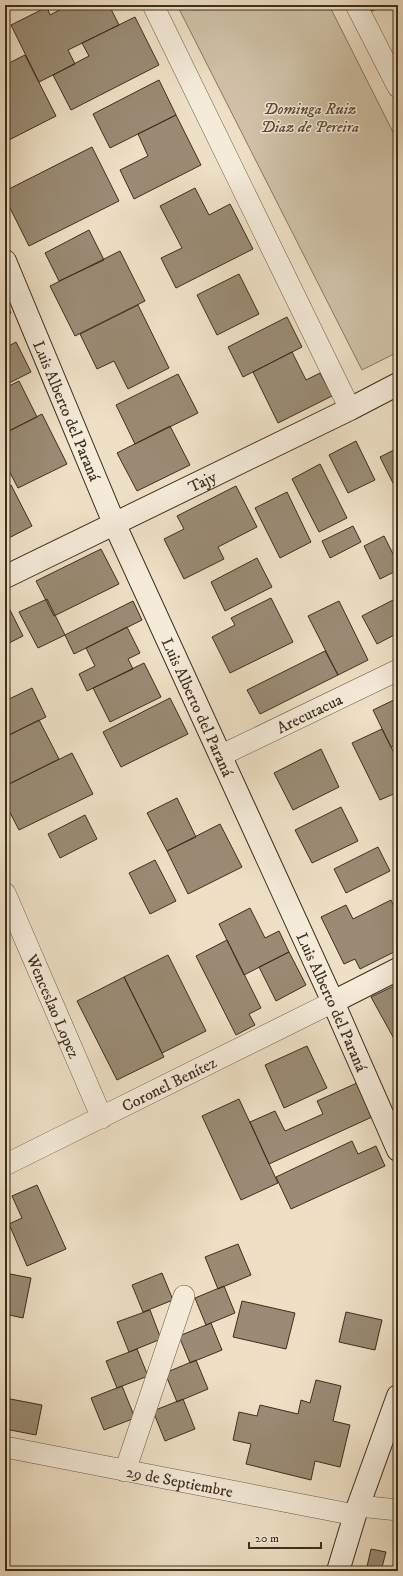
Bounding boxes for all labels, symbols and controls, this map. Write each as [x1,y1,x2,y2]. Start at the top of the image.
park label: Dominga Ruiz Diaz de Pereira [261,99,359,137]
street label: Luis Alberto del Paraná [28,338,105,484]
street label: Tajy [185,467,220,497]
street label: Luis Alberto del Paraná [157,635,238,780]
street label: Arecutacua [273,689,346,738]
street label: Luis Alberto del Paraná [292,929,371,1075]
street label: Wenceslao Lopez [21,950,84,1062]
street label: Coronel Benítez [119,1053,220,1116]
street label: 29 de Septiembre [125,1462,235,1502]
scale bar [249,1524,321,1550]
text: 20 m [255,1531,279,1546]

